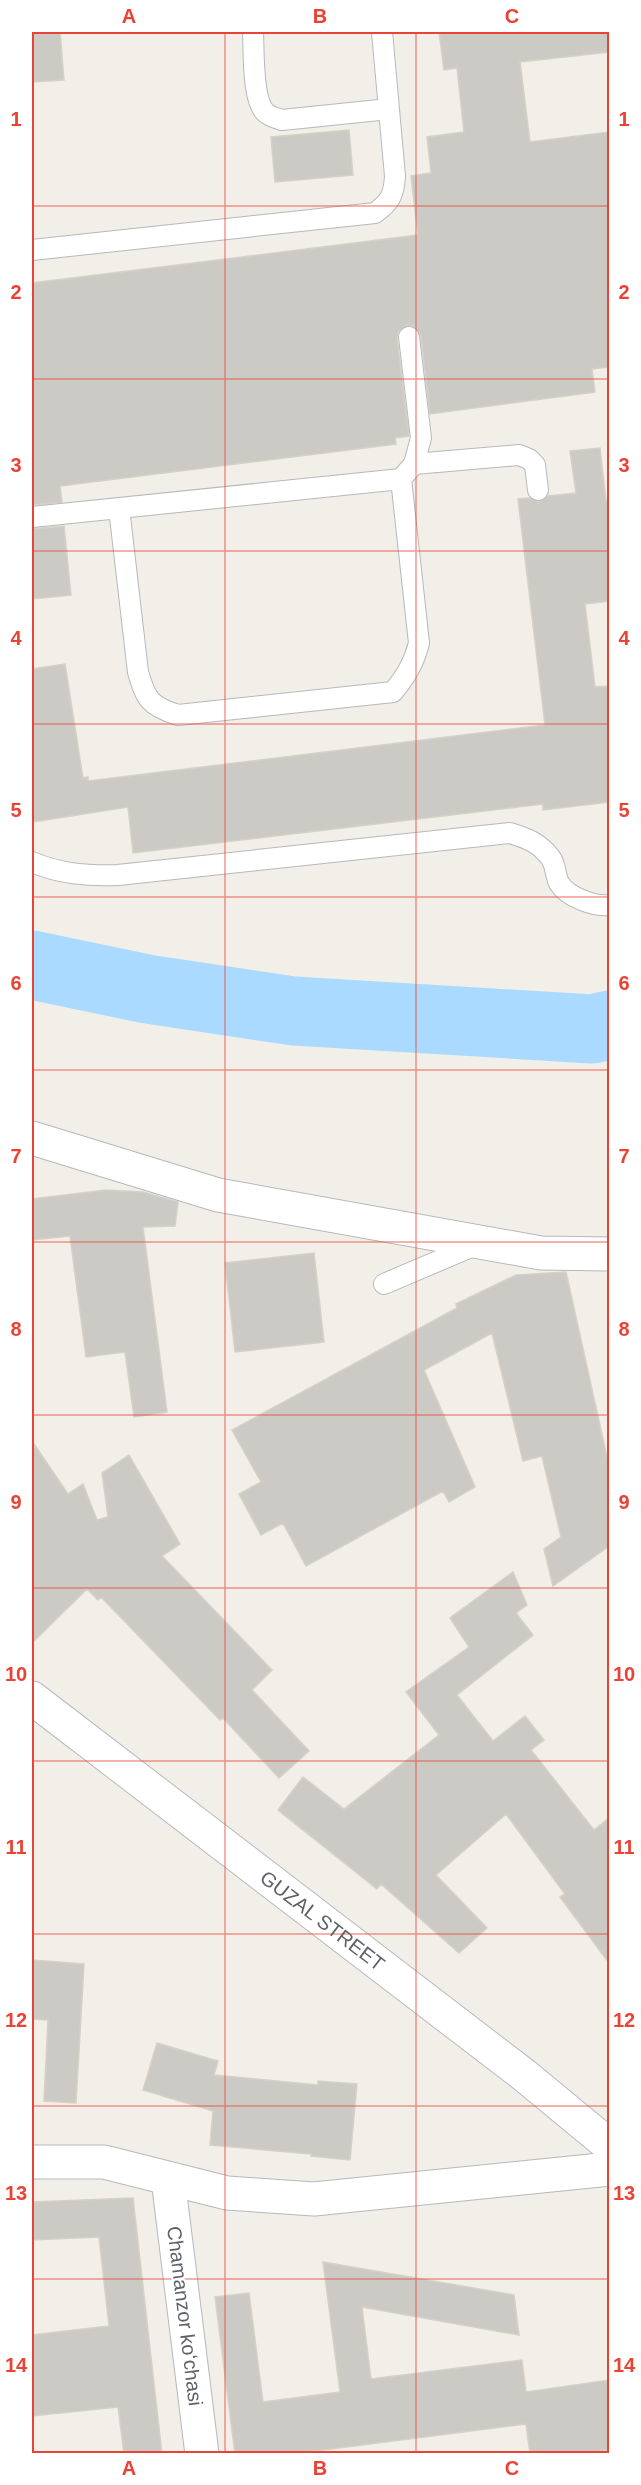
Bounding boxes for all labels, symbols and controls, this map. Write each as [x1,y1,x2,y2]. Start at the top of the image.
text: A [122,5,136,27]
text: B [313,5,327,27]
text: C [505,5,519,27]
text: 1 [10,108,22,130]
text: 1 [618,108,630,130]
text: 2 [10,281,22,303]
text: 2 [618,281,630,303]
text: 3 [10,454,22,476]
text: 3 [618,454,630,476]
text: 4 [10,627,22,649]
text: 4 [618,627,630,649]
text: 5 [10,799,22,821]
text: 5 [618,799,630,821]
text: 6 [10,972,22,994]
text: 6 [618,972,630,994]
text: 7 [10,1145,22,1167]
text: 7 [618,1145,630,1167]
text: 8 [10,1318,22,1340]
text: 8 [618,1318,630,1340]
text: 9 [10,1491,22,1513]
text: 9 [618,1491,630,1513]
text: 10 [5,1663,27,1685]
text: 10 [613,1663,635,1685]
text: 11 [5,1836,27,1858]
text: 11 [613,1836,635,1858]
street label: GUZAL STREET [256,1866,389,1975]
text: 12 [5,2009,27,2031]
text: 12 [613,2009,635,2031]
text: 13 [5,2182,27,2204]
text: 13 [613,2182,635,2204]
street label: Chamanzor koʻchasi [163,2225,207,2407]
text: 14 [5,2354,28,2376]
text: 14 [613,2354,636,2376]
text: A [122,2457,136,2479]
text: B [313,2457,327,2479]
text: C [505,2457,519,2479]

